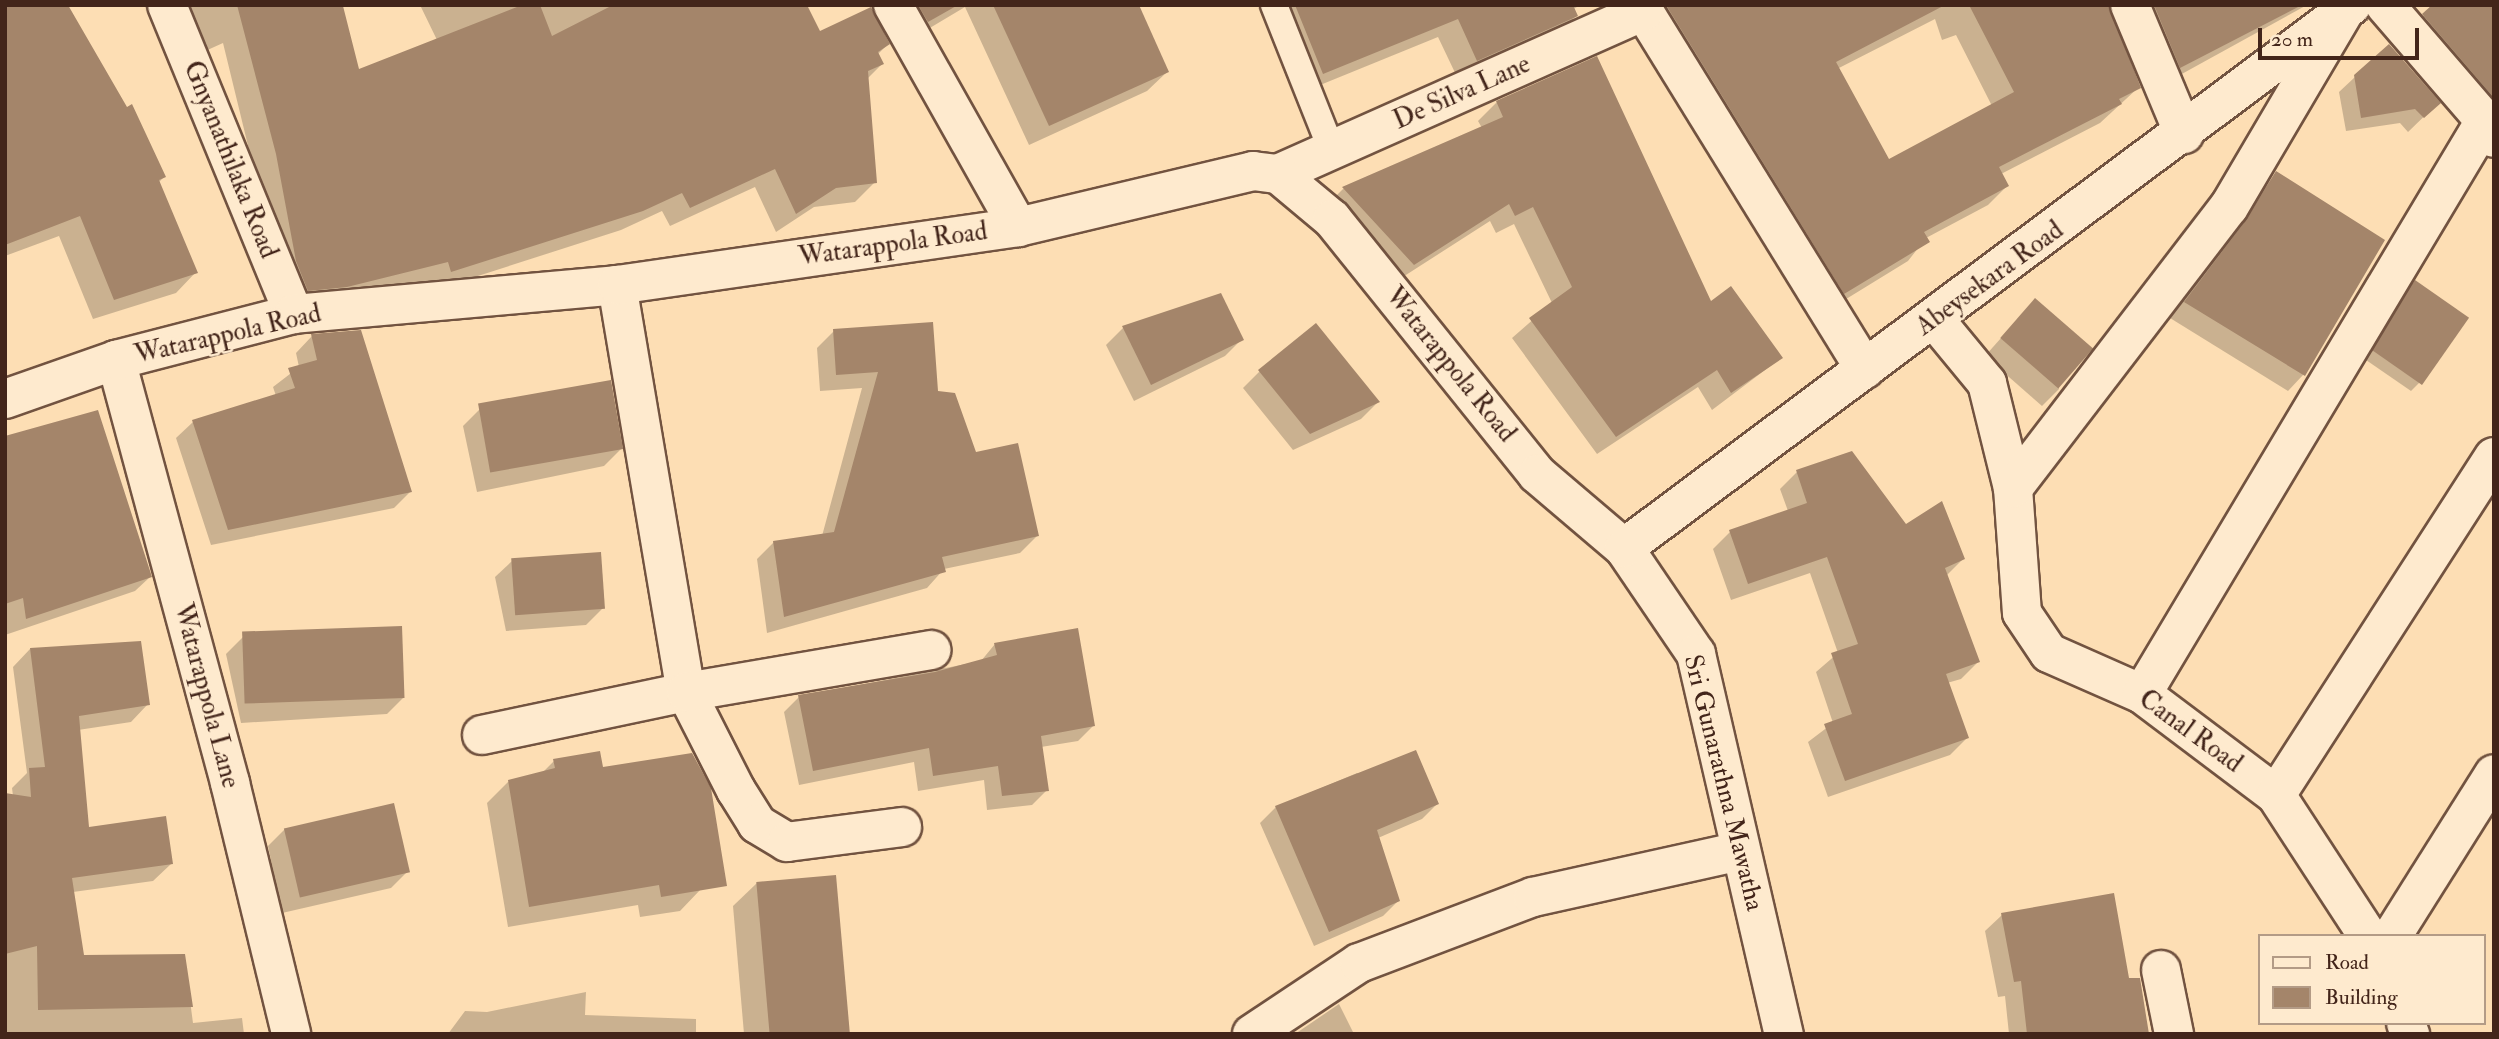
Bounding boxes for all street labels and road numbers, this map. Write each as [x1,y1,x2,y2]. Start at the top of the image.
street label: De Silva Lane [1389,49,1535,137]
street label: Gnyanathilaka Road [176,57,284,263]
street label: Abeysekara Road [1910,215,2070,343]
street label: Watarappola Road [797,216,989,274]
street label: Watarappola Road [1378,281,1522,449]
street label: Watarappola Road [132,298,324,372]
street label: Watarappola Lane [166,600,246,792]
street label: Sri Gunarathna Mawatha [1676,652,1770,914]
street label: Canal Road [2132,684,2248,780]

